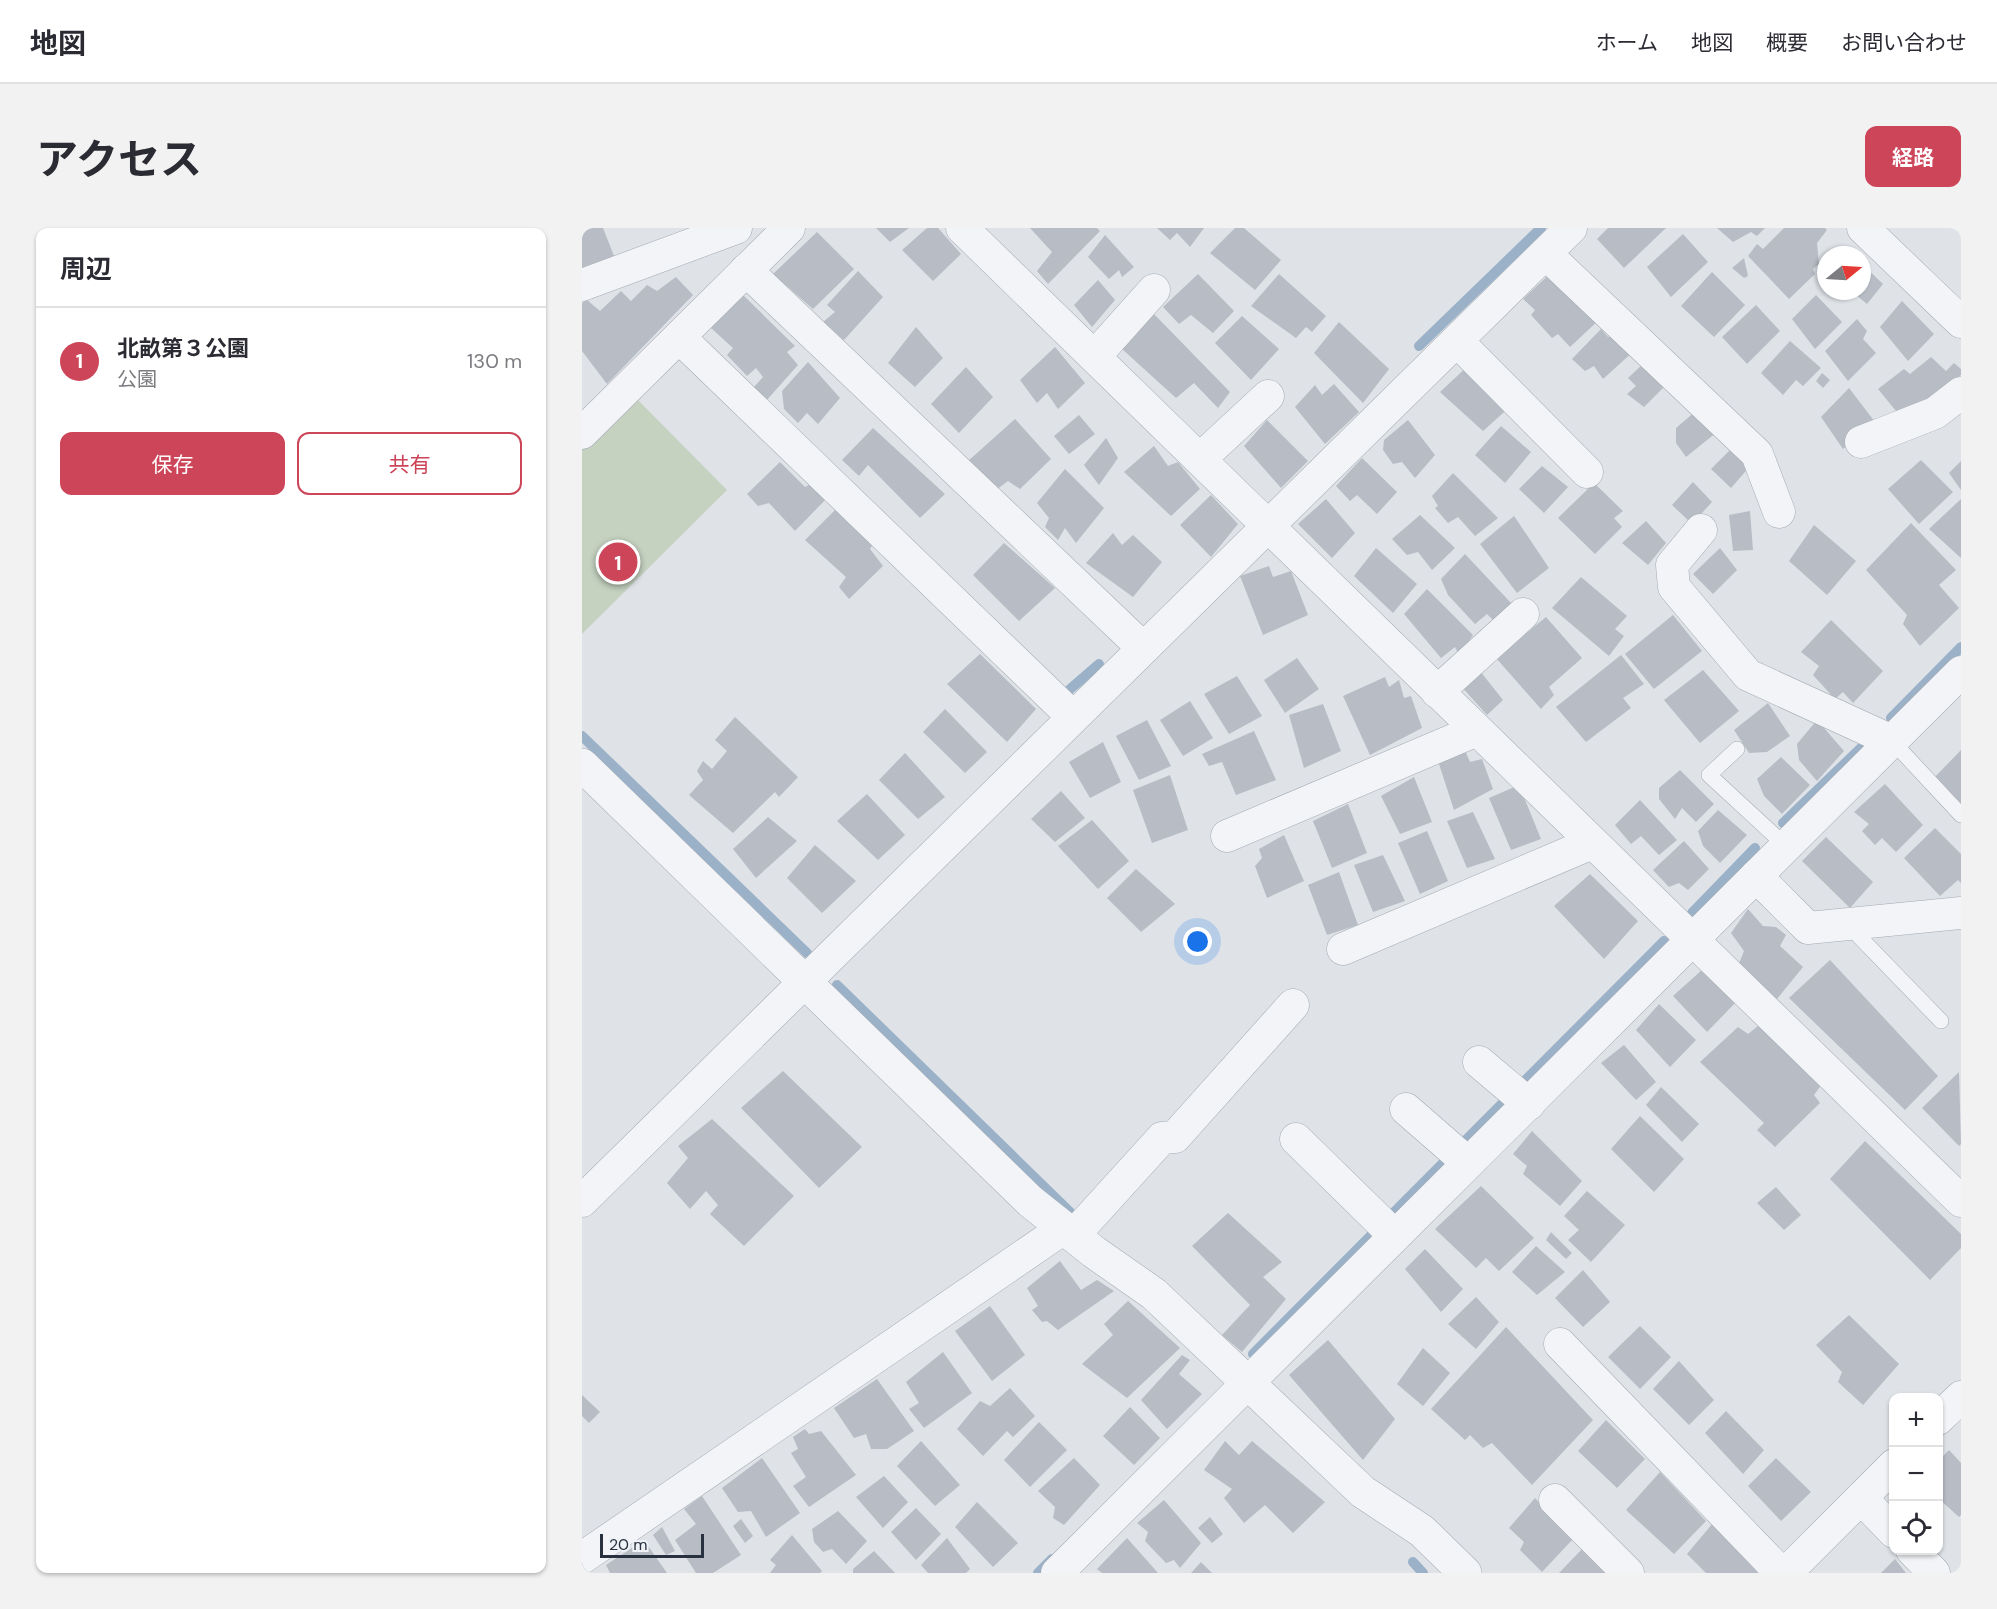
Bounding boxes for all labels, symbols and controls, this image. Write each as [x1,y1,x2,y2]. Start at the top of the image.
text: 地図 [30,25,86,62]
text: ホーム [1596,29,1658,57]
text: 地図 [1691,29,1733,57]
text: 概要 [1766,29,1808,57]
text: お問い合わせ [1841,29,1967,57]
button: 経路 [1865,126,1961,187]
text: アクセス [36,132,202,187]
north arrow [1817,246,1871,300]
text: 周辺 [60,252,112,286]
text: 北畝第３公園 [117,334,249,363]
text: 1 [76,348,83,374]
text: 130 m [467,348,522,374]
text: 公園 [117,366,157,392]
button: 保存 [60,432,285,495]
button: 共有 [297,432,522,495]
pin: 1 [598,540,638,584]
your location [1183,927,1212,956]
map controls [1889,1393,1943,1555]
button: + [1889,1393,1943,1447]
button: − [1889,1447,1943,1501]
button: locate [1889,1501,1943,1555]
scale bar [600,1531,704,1558]
text: 20 m [609,1534,648,1555]

